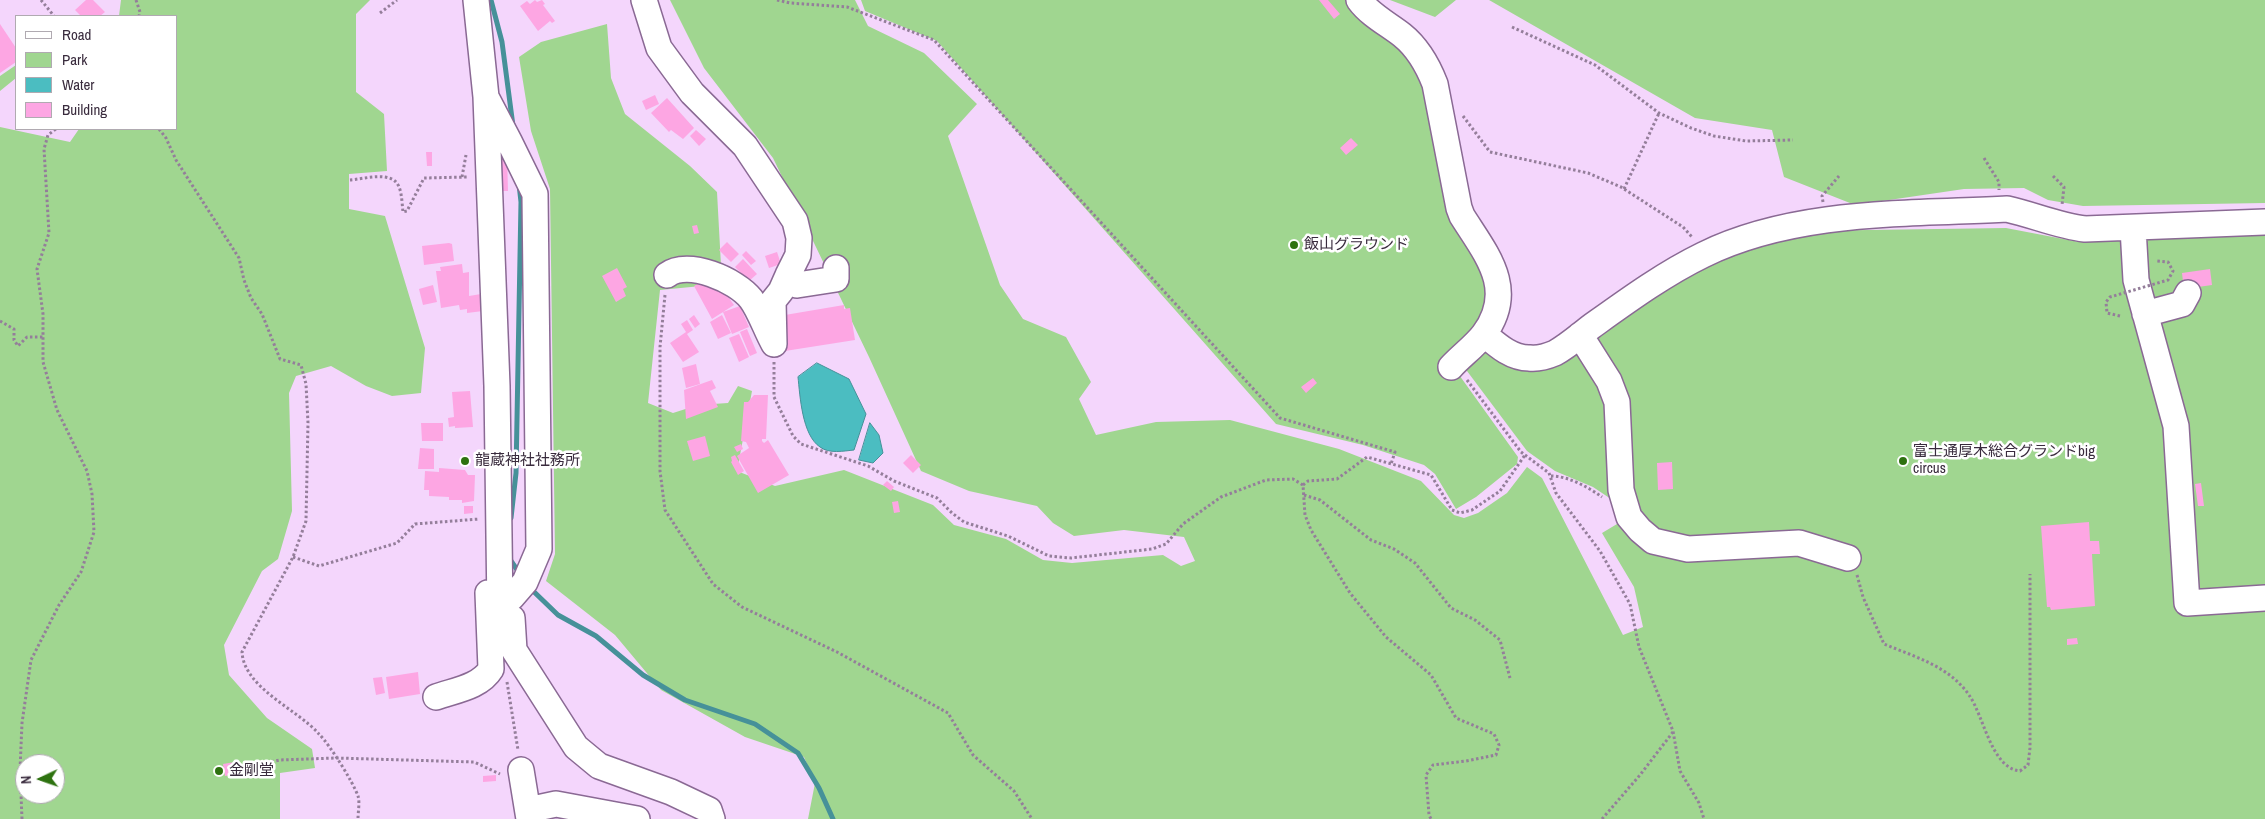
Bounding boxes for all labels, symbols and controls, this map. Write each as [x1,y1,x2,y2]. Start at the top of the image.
legend [15,15,178,130]
text: Road [62,24,91,45]
text: Park [62,49,87,70]
text: Water [62,74,94,95]
text: Building [62,99,107,120]
place label: 飯山グラウンド [1304,236,1409,254]
marker: 飯山グラウンド [1288,239,1300,251]
place label: 富士通厚木総合グランドbig circus [1913,443,2095,478]
place label: 龍蔵神社社務所 [475,452,580,470]
marker: 龍蔵神社社務所 [459,455,471,467]
marker: 富士通厚木総合グランドbig circus [1897,455,1909,467]
north arrow [15,754,65,804]
place label: 金剛堂 [229,762,274,780]
marker: 金剛堂 [213,765,225,777]
text: N [17,775,35,784]

